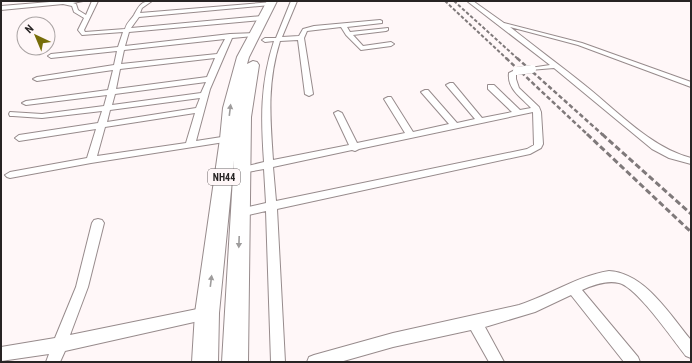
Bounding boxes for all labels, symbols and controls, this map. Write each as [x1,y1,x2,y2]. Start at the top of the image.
north arrow [16,16,56,56]
text: N [22,22,37,36]
one-way arrow [227,104,234,117]
road number: NH44 [208,169,240,185]
one-way arrow [236,236,242,249]
one-way arrow [208,275,214,287]

